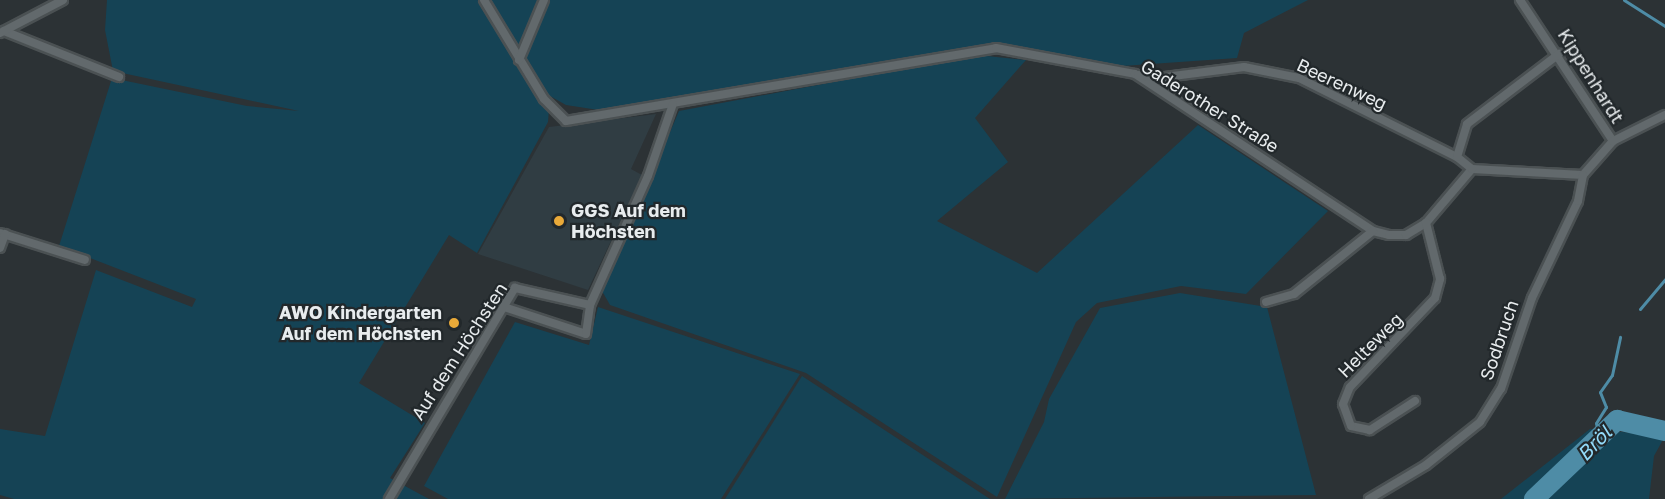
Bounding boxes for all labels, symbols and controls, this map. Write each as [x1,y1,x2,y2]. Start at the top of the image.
street label: Kippenhardt [1553,25,1629,127]
street label: Beerenweg [1293,54,1391,114]
street label: Gaderother Straße [1137,55,1283,157]
place label: GGS Auf dem Höchsten [571,200,686,242]
marker: GGS Auf dem Höchsten [552,214,566,228]
street label: Auf dem Höchsten [407,278,511,424]
street label: Sodbruch [1475,297,1523,383]
place label: AWO Kindergarten Auf dem Höchsten [279,302,442,344]
street label: Helteweg [1333,308,1407,382]
marker: AWO Kindergarten Auf dem Höchsten [447,316,461,330]
water label: Bröl [1572,420,1616,466]

